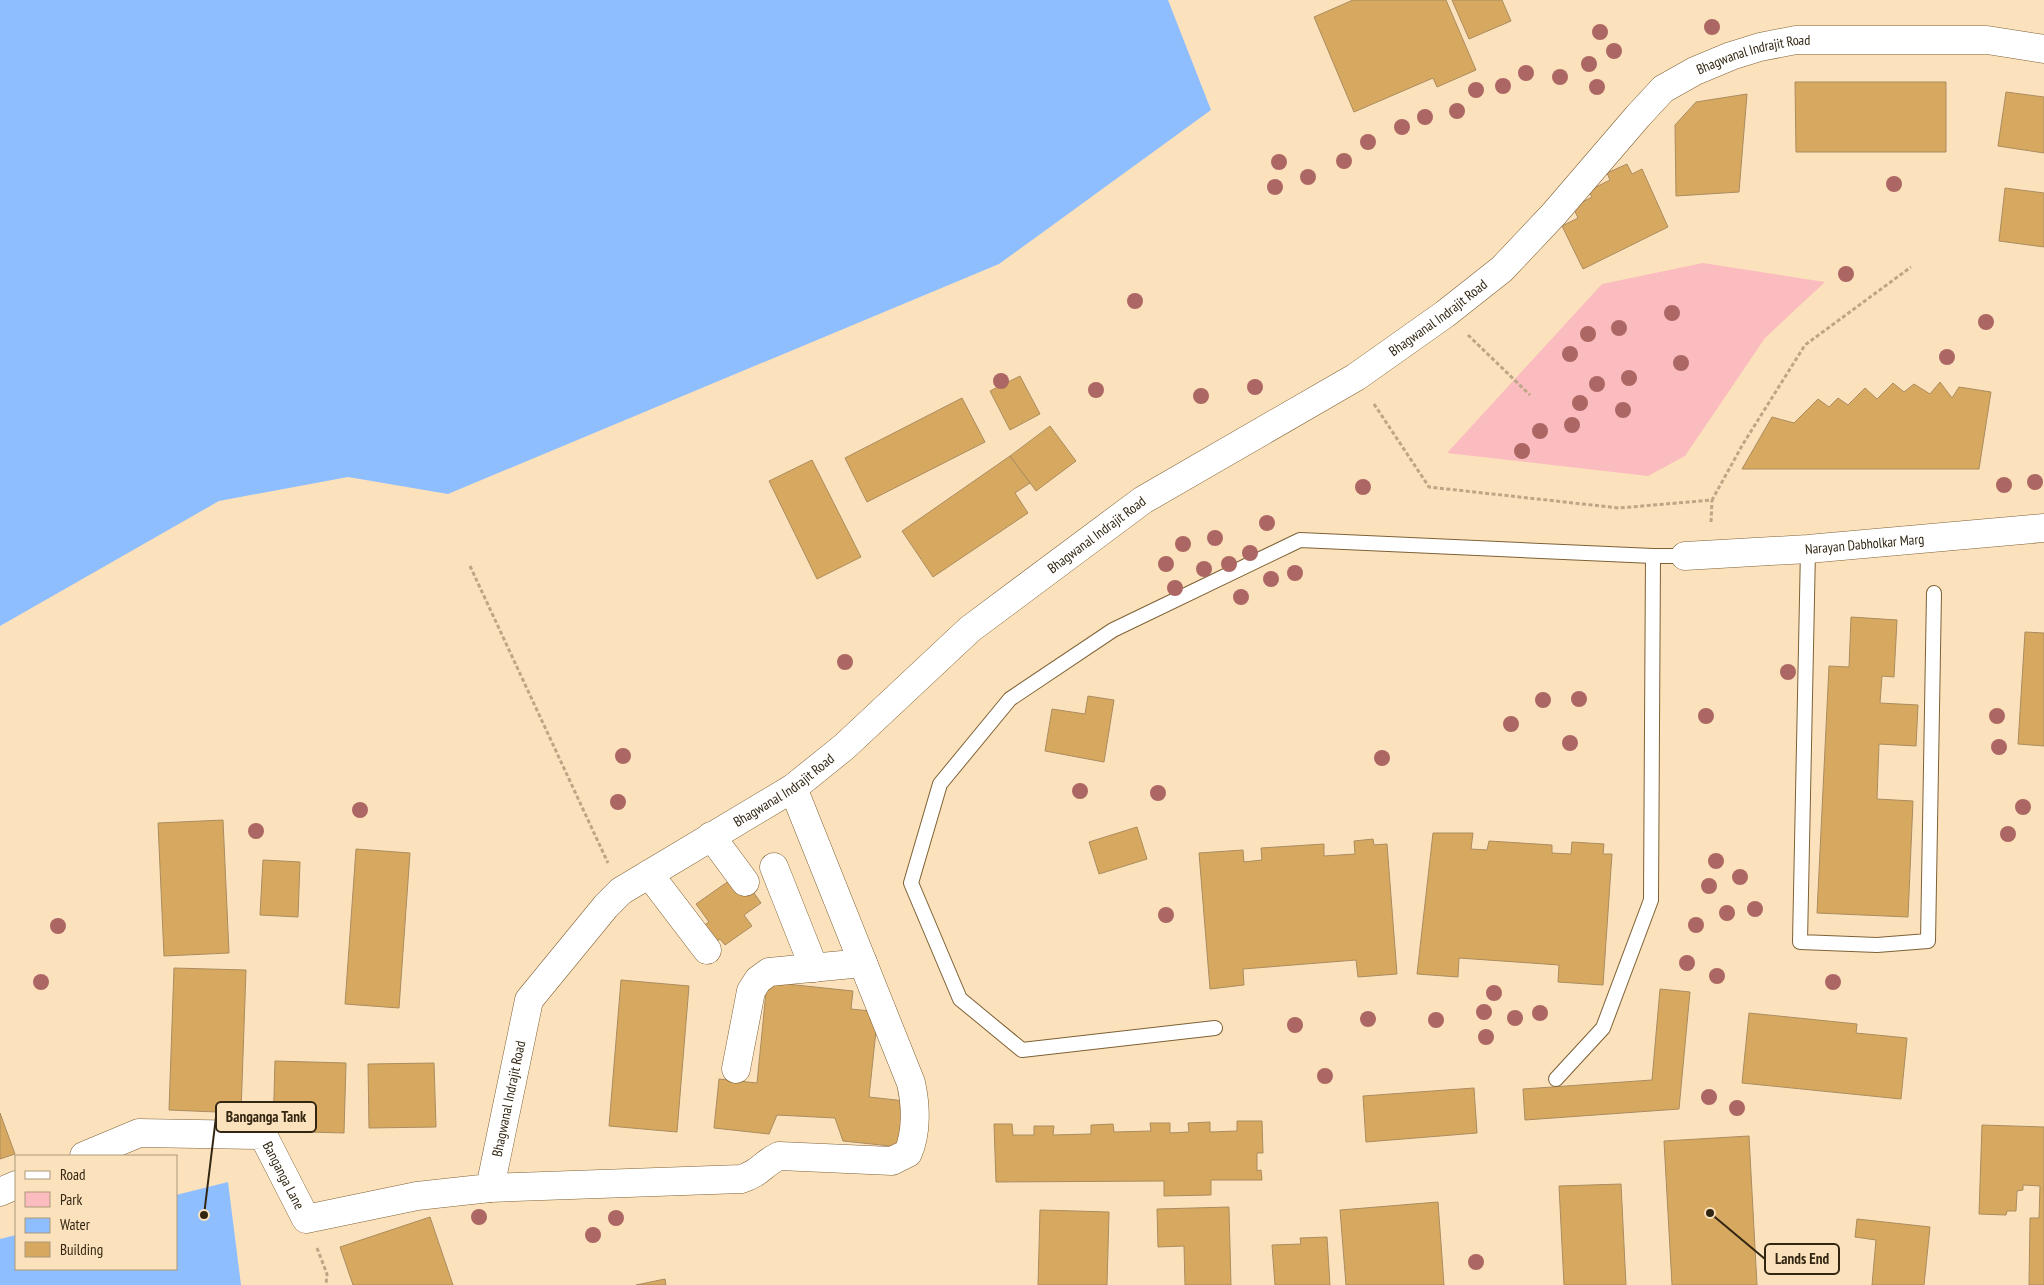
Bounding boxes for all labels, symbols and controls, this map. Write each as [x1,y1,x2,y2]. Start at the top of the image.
street label: Bhagwanal Indrajit Road [1694,31,1810,78]
street label: Bhagwanal Indrajit Road [1385,275,1491,360]
street label: Bhagwanal Indrajit Road [1044,492,1149,577]
street label: Narayan Dabholkar Marg [1804,530,1925,558]
street label: Bhagwanal Indrajit Road [730,750,838,831]
street label: Bhagwanal Indrajit Road [488,1039,529,1158]
callout: Banganga Tank [216,1102,316,1132]
text: Banganga Tank [226,1107,307,1126]
street label: Banganga Lane [259,1138,309,1213]
legend [15,1155,178,1270]
text: Road [60,1165,86,1184]
text: Park [60,1190,82,1209]
text: Water [60,1215,91,1234]
text: Building [60,1240,103,1259]
callout: Lands End [1765,1244,1839,1274]
text: Lands End [1775,1249,1829,1268]

